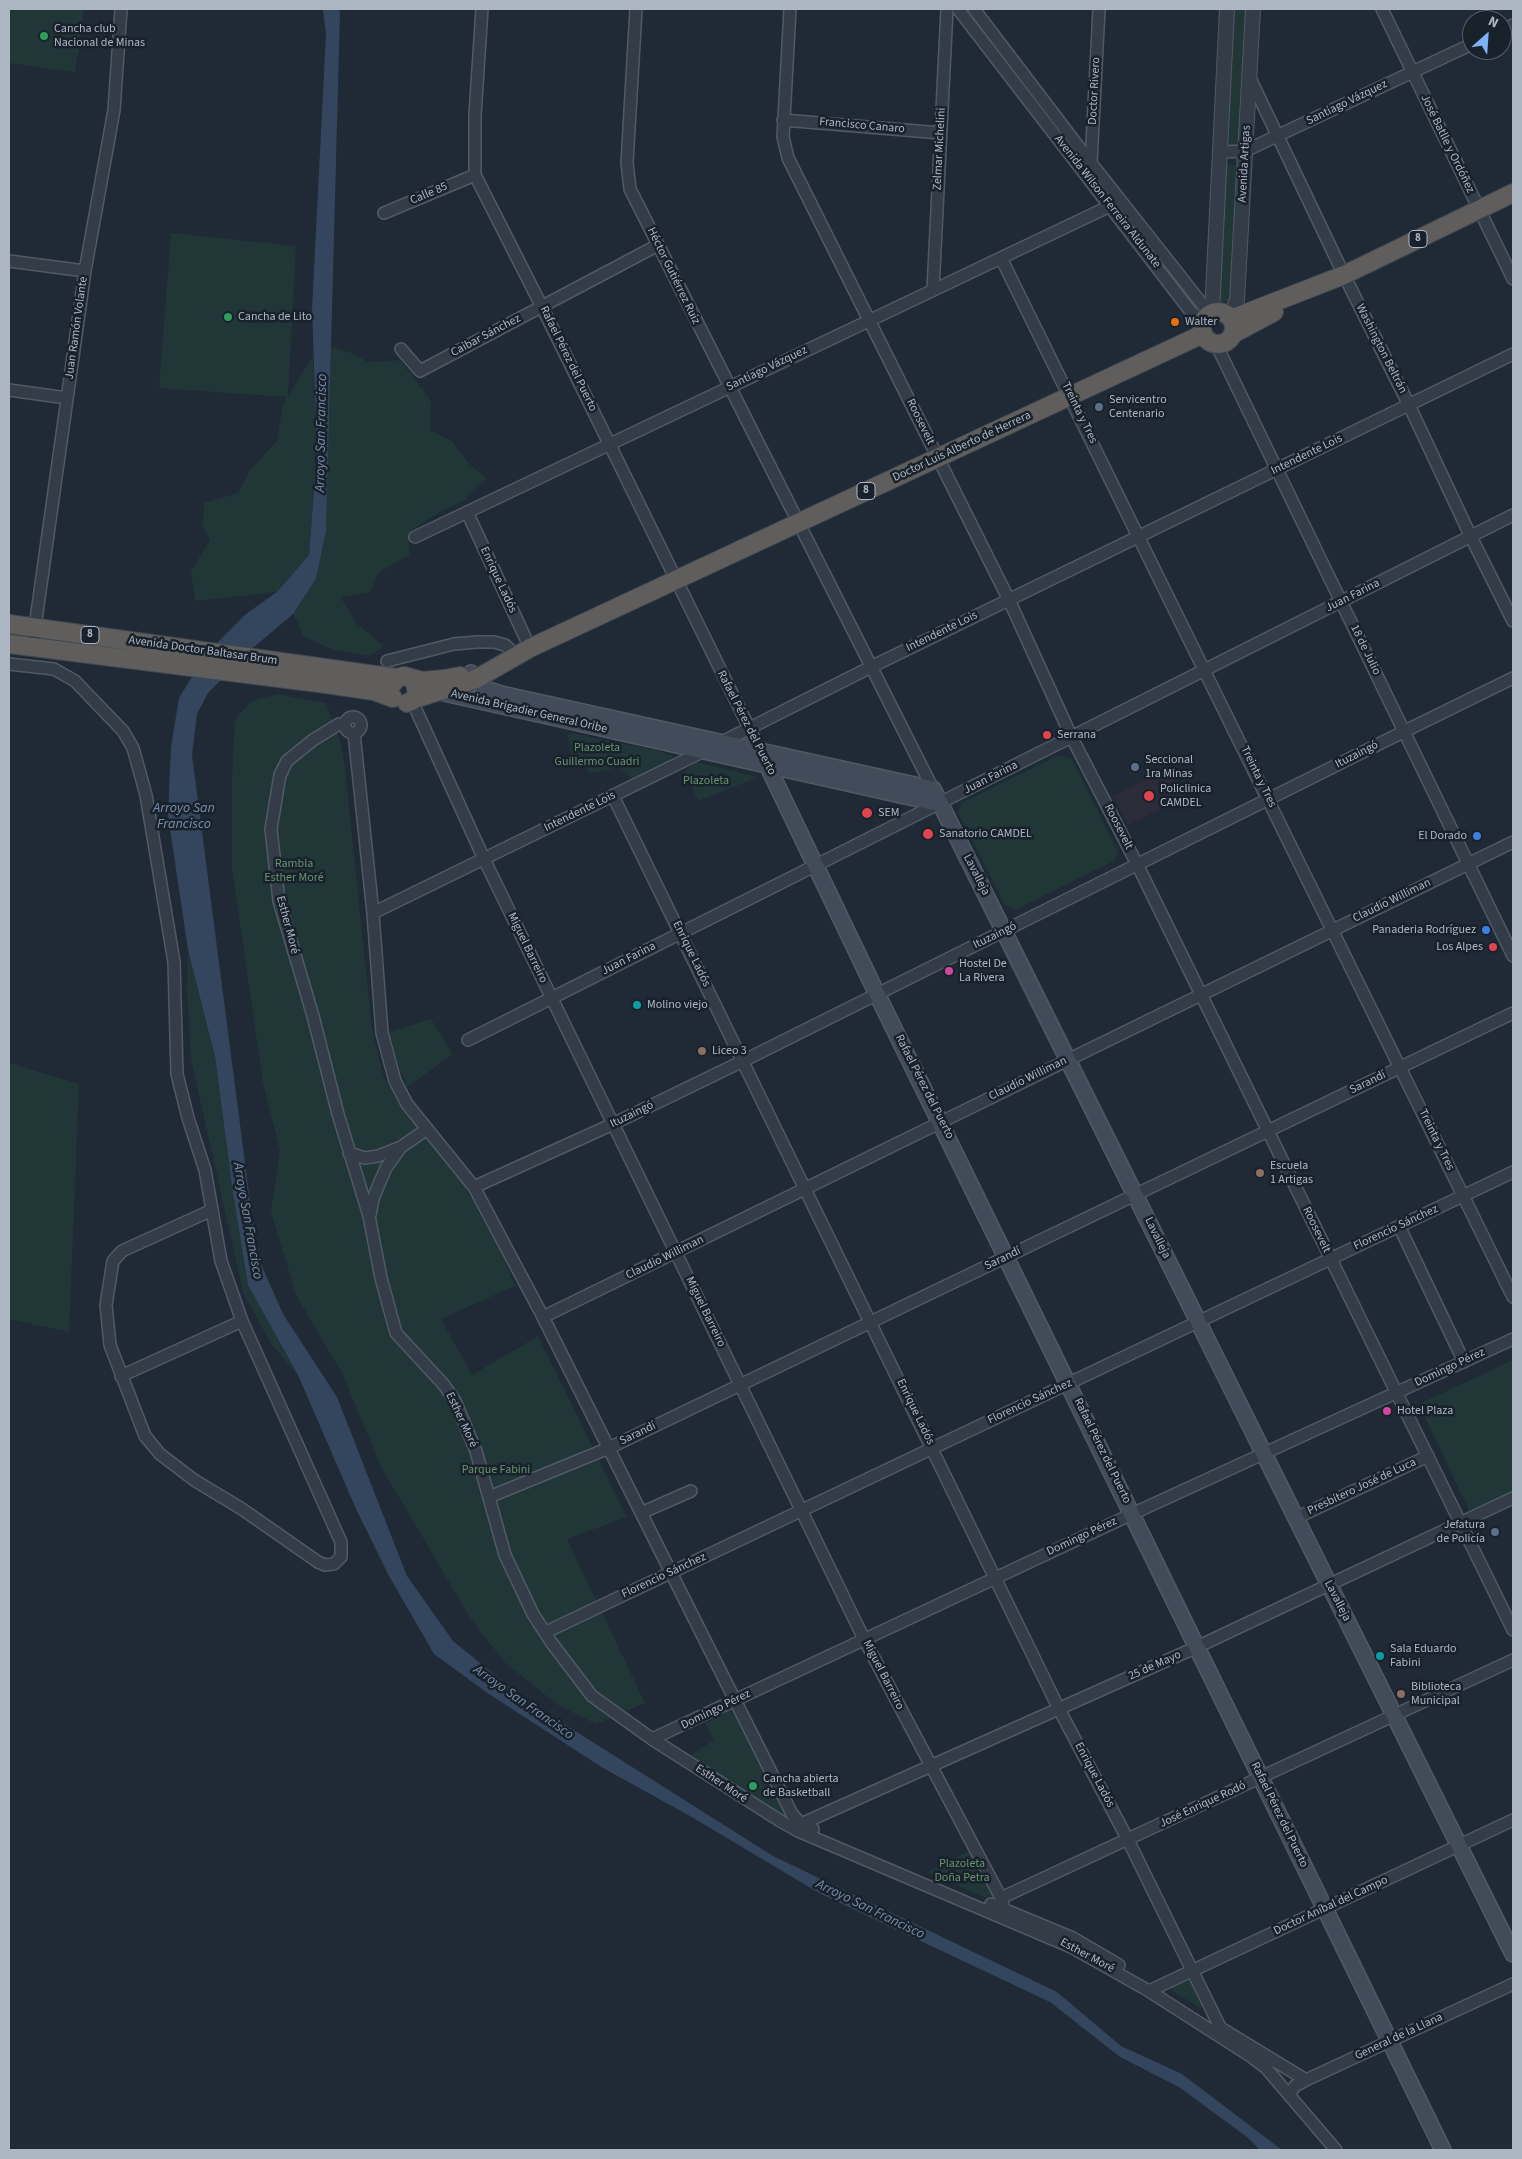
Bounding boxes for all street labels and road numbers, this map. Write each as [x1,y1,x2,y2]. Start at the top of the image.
street label: Doctor Rivero [1086,57,1104,125]
street label: Santiago Vázquez [1304,77,1390,129]
street label: José Batlle y Ordóñez [1417,92,1477,196]
street label: Zelmar Michelini [931,107,949,191]
street label: Francisco Canaro [819,115,905,137]
street label: Avenida Artigas [1236,125,1254,203]
street label: Avenida Wilson Ferreira Aldunate [1051,133,1163,271]
street label: Calle 85 [408,180,450,208]
street label: Héctor Gutiérrez Ruiz [643,225,703,327]
road number: 8 [1409,230,1427,248]
street label: Juan Ramón Volante [63,276,91,380]
street label: Washington Beltrán [1352,302,1410,396]
street label: Rafael Pérez del Puerto [536,304,600,414]
street label: Caibar Sánchez [449,312,523,360]
street label: Santiago Vázquez [724,343,810,395]
street label: Treinta y Tres [1058,380,1100,446]
street label: Roosevelt [903,397,937,447]
street label: Doctor Luis Alberto de Herrera [891,409,1033,485]
street label: Intendente Lois [1269,431,1345,479]
road number: 8 [857,482,875,500]
street label: Enrique Ladós [476,545,520,615]
street label: Juan Farina [1324,576,1382,616]
street label: Intendente Lois [904,608,980,656]
street label: 18 de Julio [1347,623,1383,677]
road number: 8 [81,626,99,644]
street label: Avenida Doctor Baltasar Brum [128,633,278,669]
street label: Rafael Pérez del Puerto [713,668,779,778]
street label: Avenida Brigadier General Oribe [450,687,608,737]
street label: Ituzaingó [1333,738,1381,772]
street label: Treinta y Tres [1237,744,1279,810]
street label: Juan Farina [962,758,1020,798]
street label: Intendente Lois [542,788,618,836]
street label: Roosevelt [1100,802,1136,852]
street label: Lavalleja [960,852,992,898]
street label: Claudio Williman [1351,876,1433,926]
street label: Esther Moré [272,894,302,956]
street label: Miguel Barreiro [504,910,550,986]
street label: Enrique Ladós [669,919,713,989]
street label: Ituzaingó [971,919,1019,953]
street label: Juan Farina [600,939,658,979]
street label: Rafael Pérez del Puerto [891,1032,957,1142]
street label: Claudio Williman [987,1054,1069,1104]
street label: Sarandí [1348,1068,1388,1098]
street label: Ituzaingó [608,1098,656,1132]
street label: Treinta y Tres [1415,1107,1457,1173]
street label: Florencio Sánchez [1352,1202,1440,1254]
street label: Roosevelt [1299,1205,1333,1255]
street label: Lavalleja [1141,1215,1173,1261]
street label: Claudio Williman [624,1233,706,1283]
street label: Sarandí [983,1244,1023,1274]
street label: Miguel Barreiro [682,1274,728,1350]
street label: Domingo Pérez [1413,1345,1487,1391]
street label: Florencio Sánchez [986,1376,1074,1428]
street label: Enrique Ladós [893,1377,937,1447]
street label: Esther Moré [442,1390,480,1450]
street label: Rafael Pérez del Puerto [1070,1396,1134,1506]
street label: Sarandí [618,1419,658,1449]
street label: Presbítero José de Luca [1305,1455,1419,1519]
street label: Domingo Pérez [1045,1514,1119,1560]
street label: Florencio Sánchez [620,1550,708,1602]
street label: Lavalleja [1321,1578,1353,1624]
street label: Miguel Barreiro [859,1638,907,1712]
street label: 25 de Mayo [1126,1648,1184,1684]
street label: Domingo Pérez [679,1687,753,1733]
street label: Enrique Ladós [1071,1740,1117,1810]
street label: Rafael Pérez del Puerto [1247,1760,1311,1870]
street label: Esther Moré [692,1762,750,1806]
street label: José Enrique Rodó [1158,1779,1248,1831]
street label: Doctor Aníbal del Campo [1272,1873,1390,1939]
street label: Esther Moré [1057,1936,1117,1976]
street label: General de la Llana [1353,2010,1445,2064]

